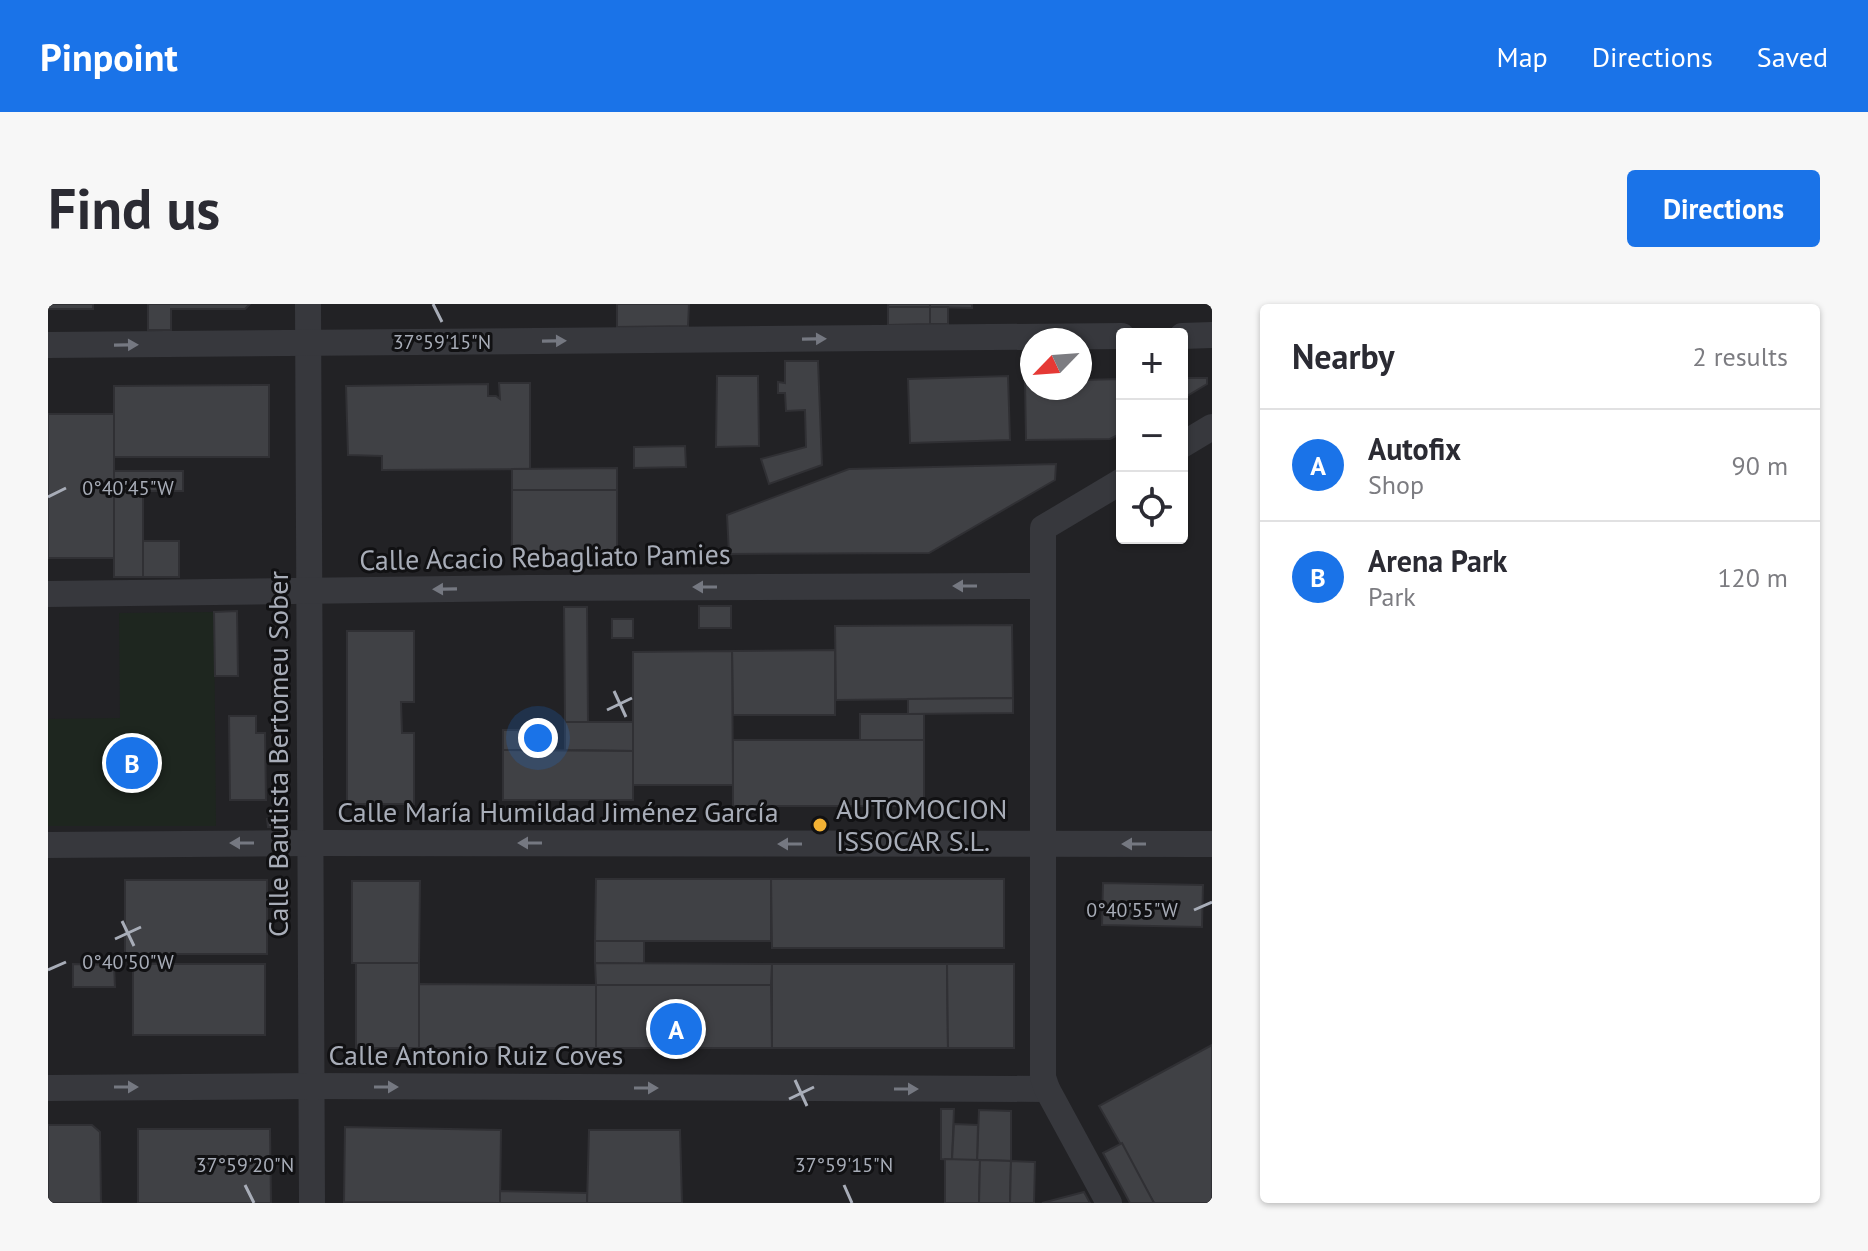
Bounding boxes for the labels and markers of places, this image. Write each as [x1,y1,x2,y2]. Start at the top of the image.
pin: B [106,733,158,793]
place label: AUTOMOCION ISSOCAR S.L. [836,790,1007,859]
marker: AUTOMOCION ISSOCAR S.L. [811,816,829,834]
pin: A [650,999,702,1059]

